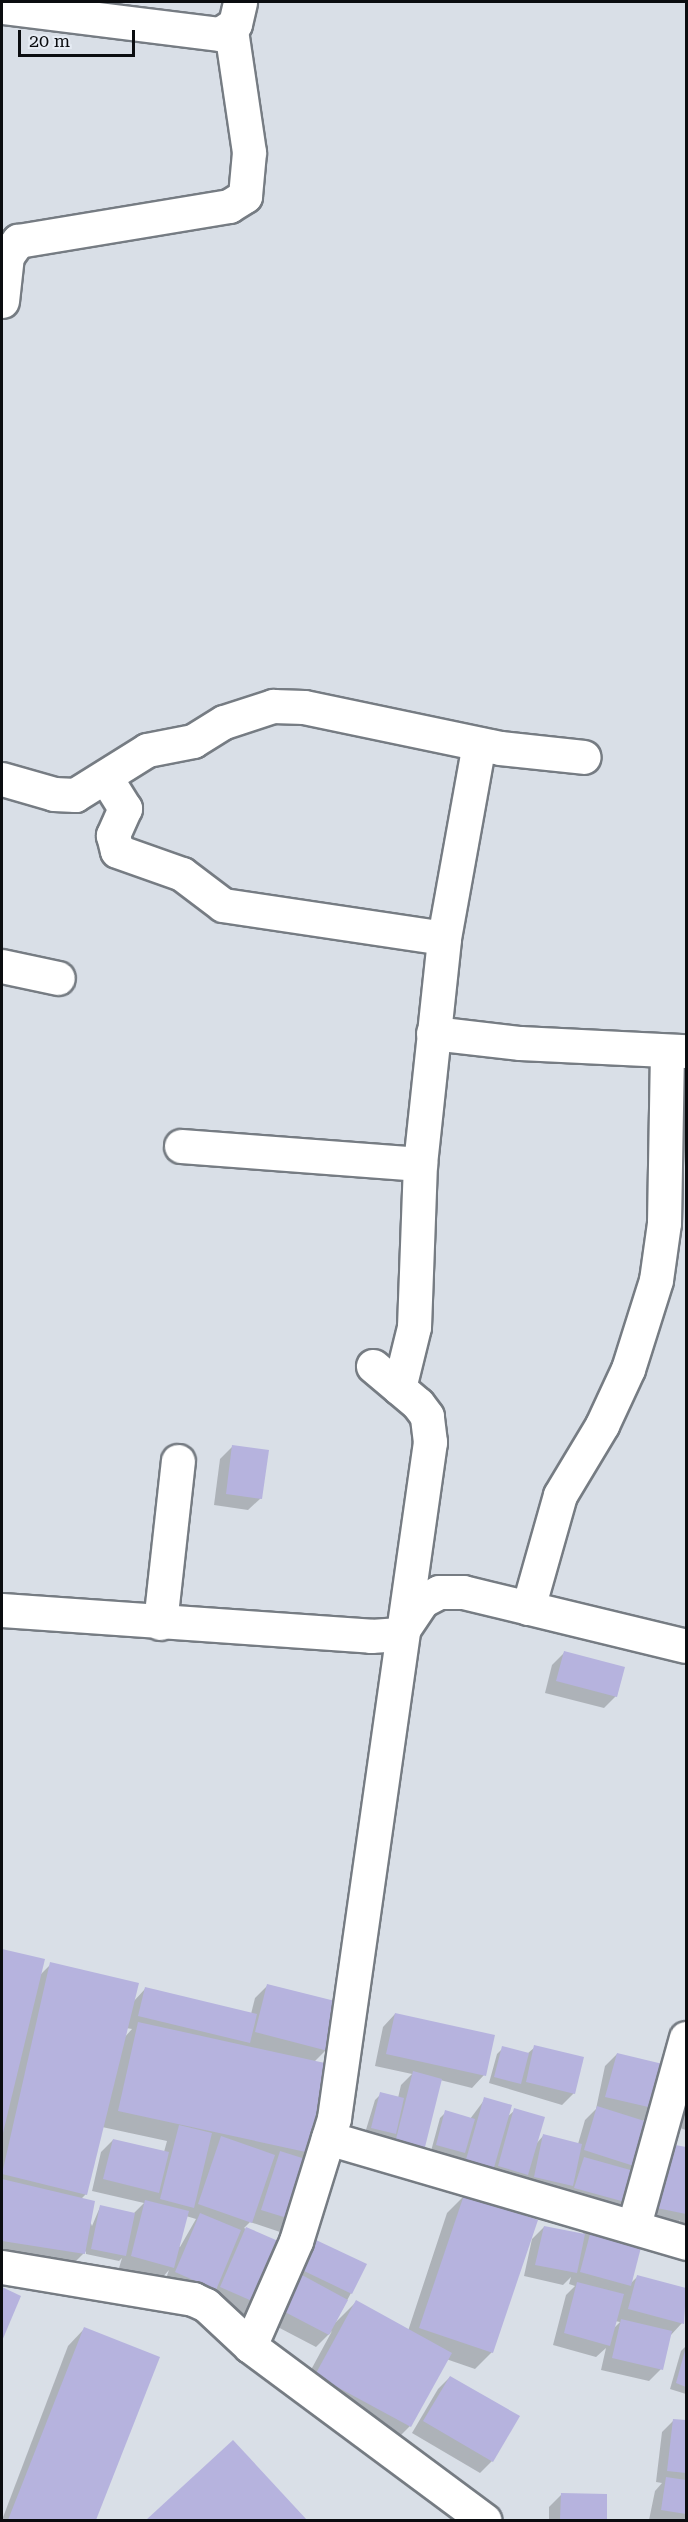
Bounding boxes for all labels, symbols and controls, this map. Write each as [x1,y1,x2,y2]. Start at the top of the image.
scale bar [21,18,138,56]
text: 20 m [29,30,70,51]

